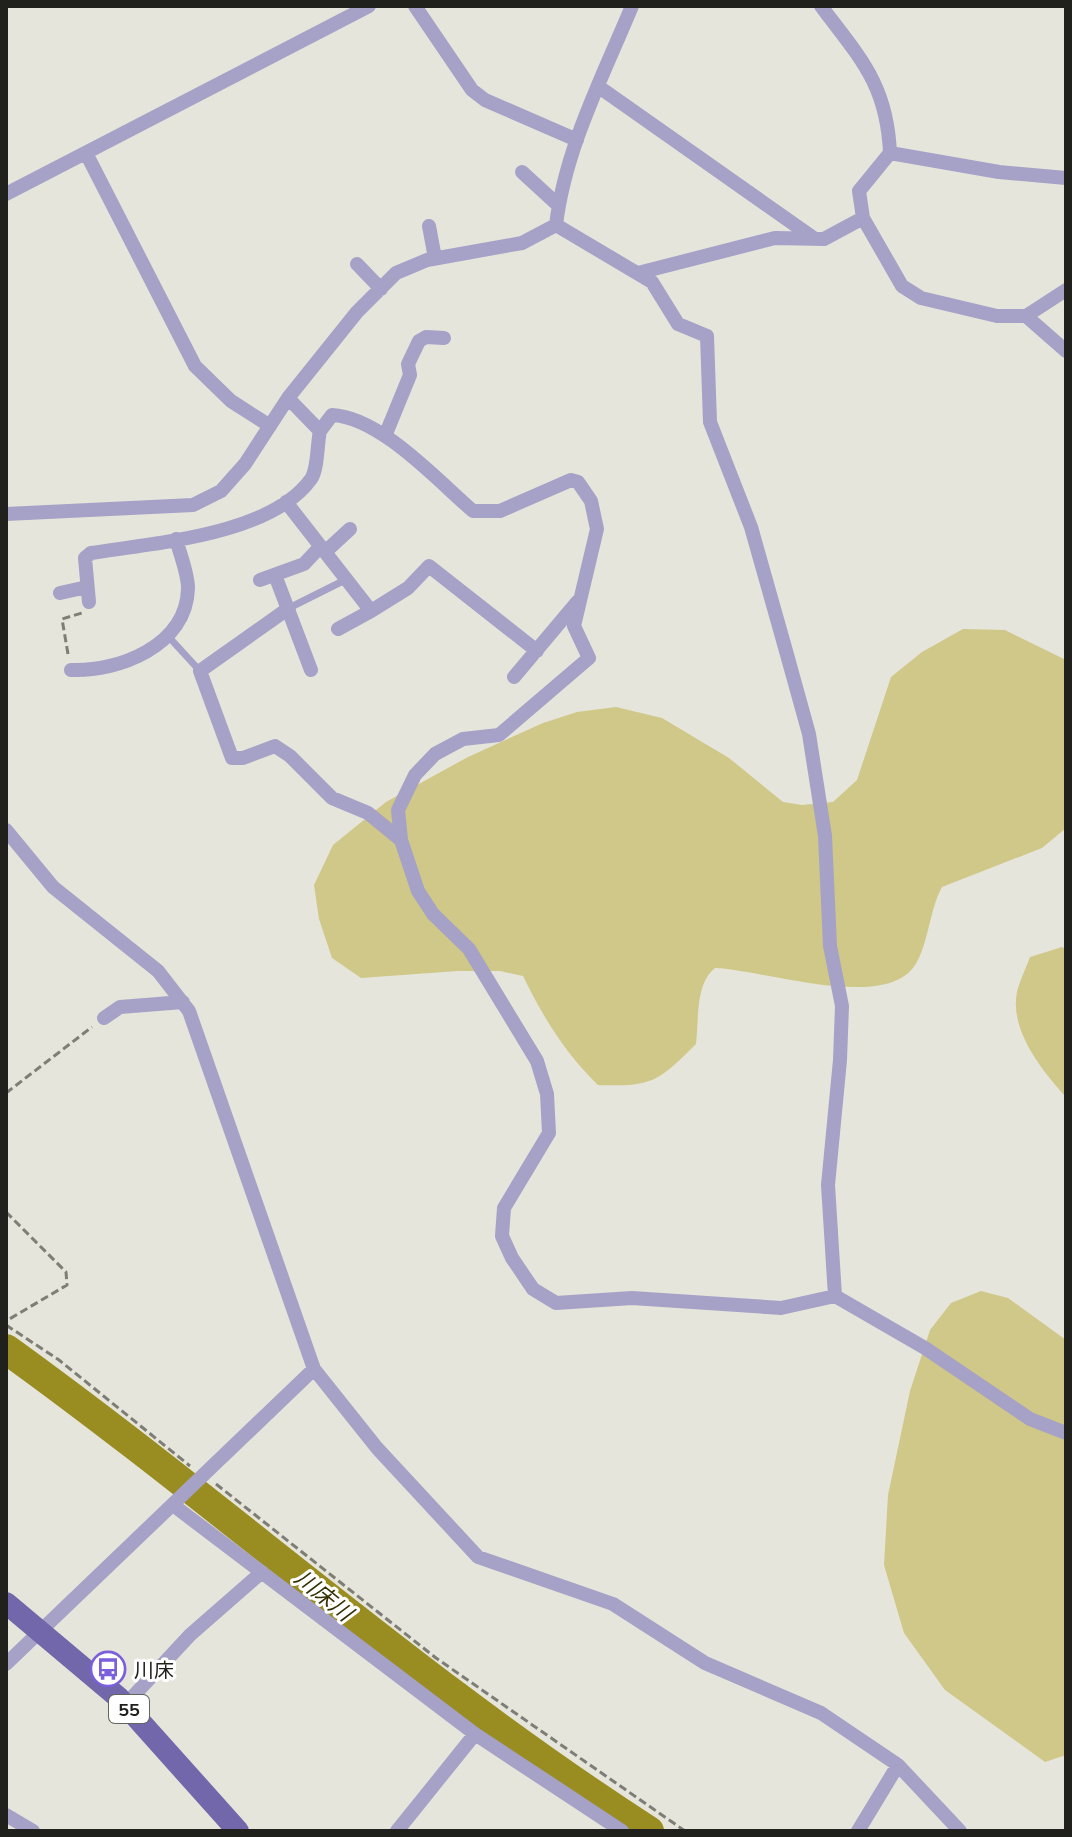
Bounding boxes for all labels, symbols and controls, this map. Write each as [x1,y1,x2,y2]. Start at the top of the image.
water label: 川床川 [290,1563,360,1628]
bus stop icon: 川床 [89,1650,127,1688]
place label: 川床 [134,1657,174,1682]
road number: 55 [109,1695,149,1723]

